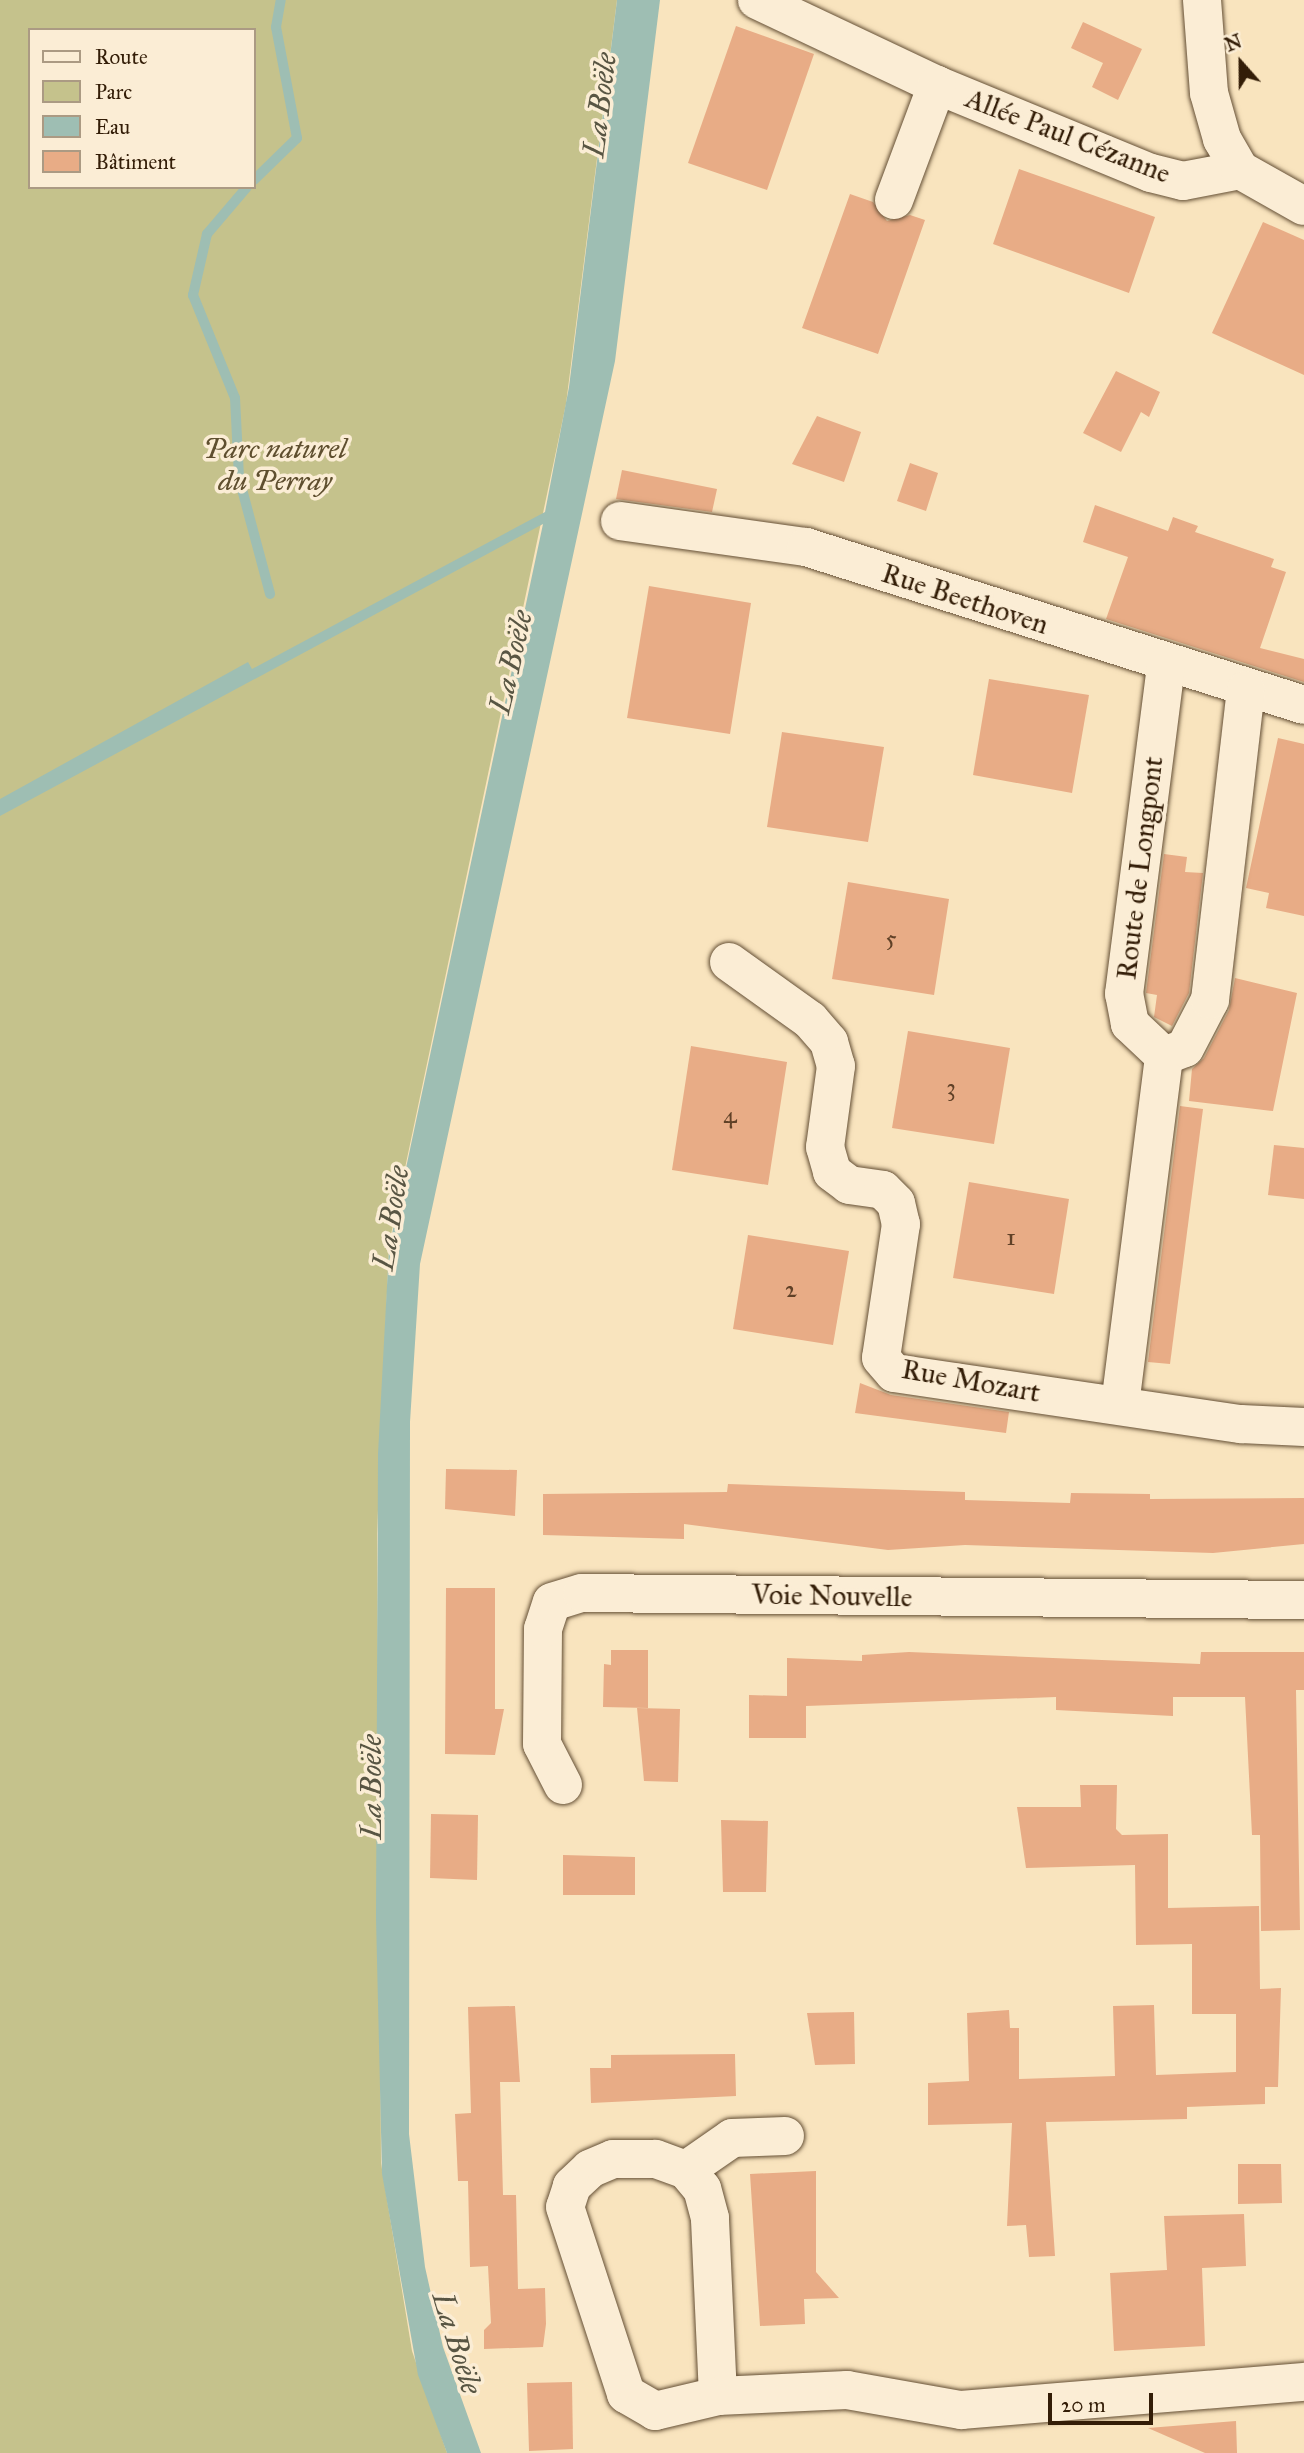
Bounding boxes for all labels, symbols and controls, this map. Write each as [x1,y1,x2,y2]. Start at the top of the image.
legend [28,28,256,189]
north arrow [1206,28,1276,98]
text: N [1222,29,1245,57]
text: Route [95,44,148,70]
water label: La Boële [576,51,624,159]
text: Parc [95,79,132,105]
street label: Allée Paul Cézanne [961,82,1175,190]
text: Eau [95,114,130,140]
text: Bâtiment [95,149,176,175]
park label: Parc naturel du Perray [204,432,346,498]
street label: Rue Beethoven [877,556,1053,642]
water label: La Boële [482,607,540,717]
street label: Route de Longpont [1110,755,1170,981]
house number: 5 [885,925,897,953]
house number: 3 [946,1074,956,1102]
house number: 4 [723,1102,737,1130]
water label: La Boële [365,1163,417,1273]
house number: 1 [1006,1224,1016,1252]
house number: 2 [785,1276,797,1304]
street label: Rue Mozart [899,1352,1043,1410]
street label: Voie Nouvelle [751,1578,913,1614]
water label: La Boële [353,1735,389,1839]
water label: La Boële [424,2288,490,2398]
scale bar [1052,2380,1157,2424]
text: 20 m [1061,2392,1106,2418]

